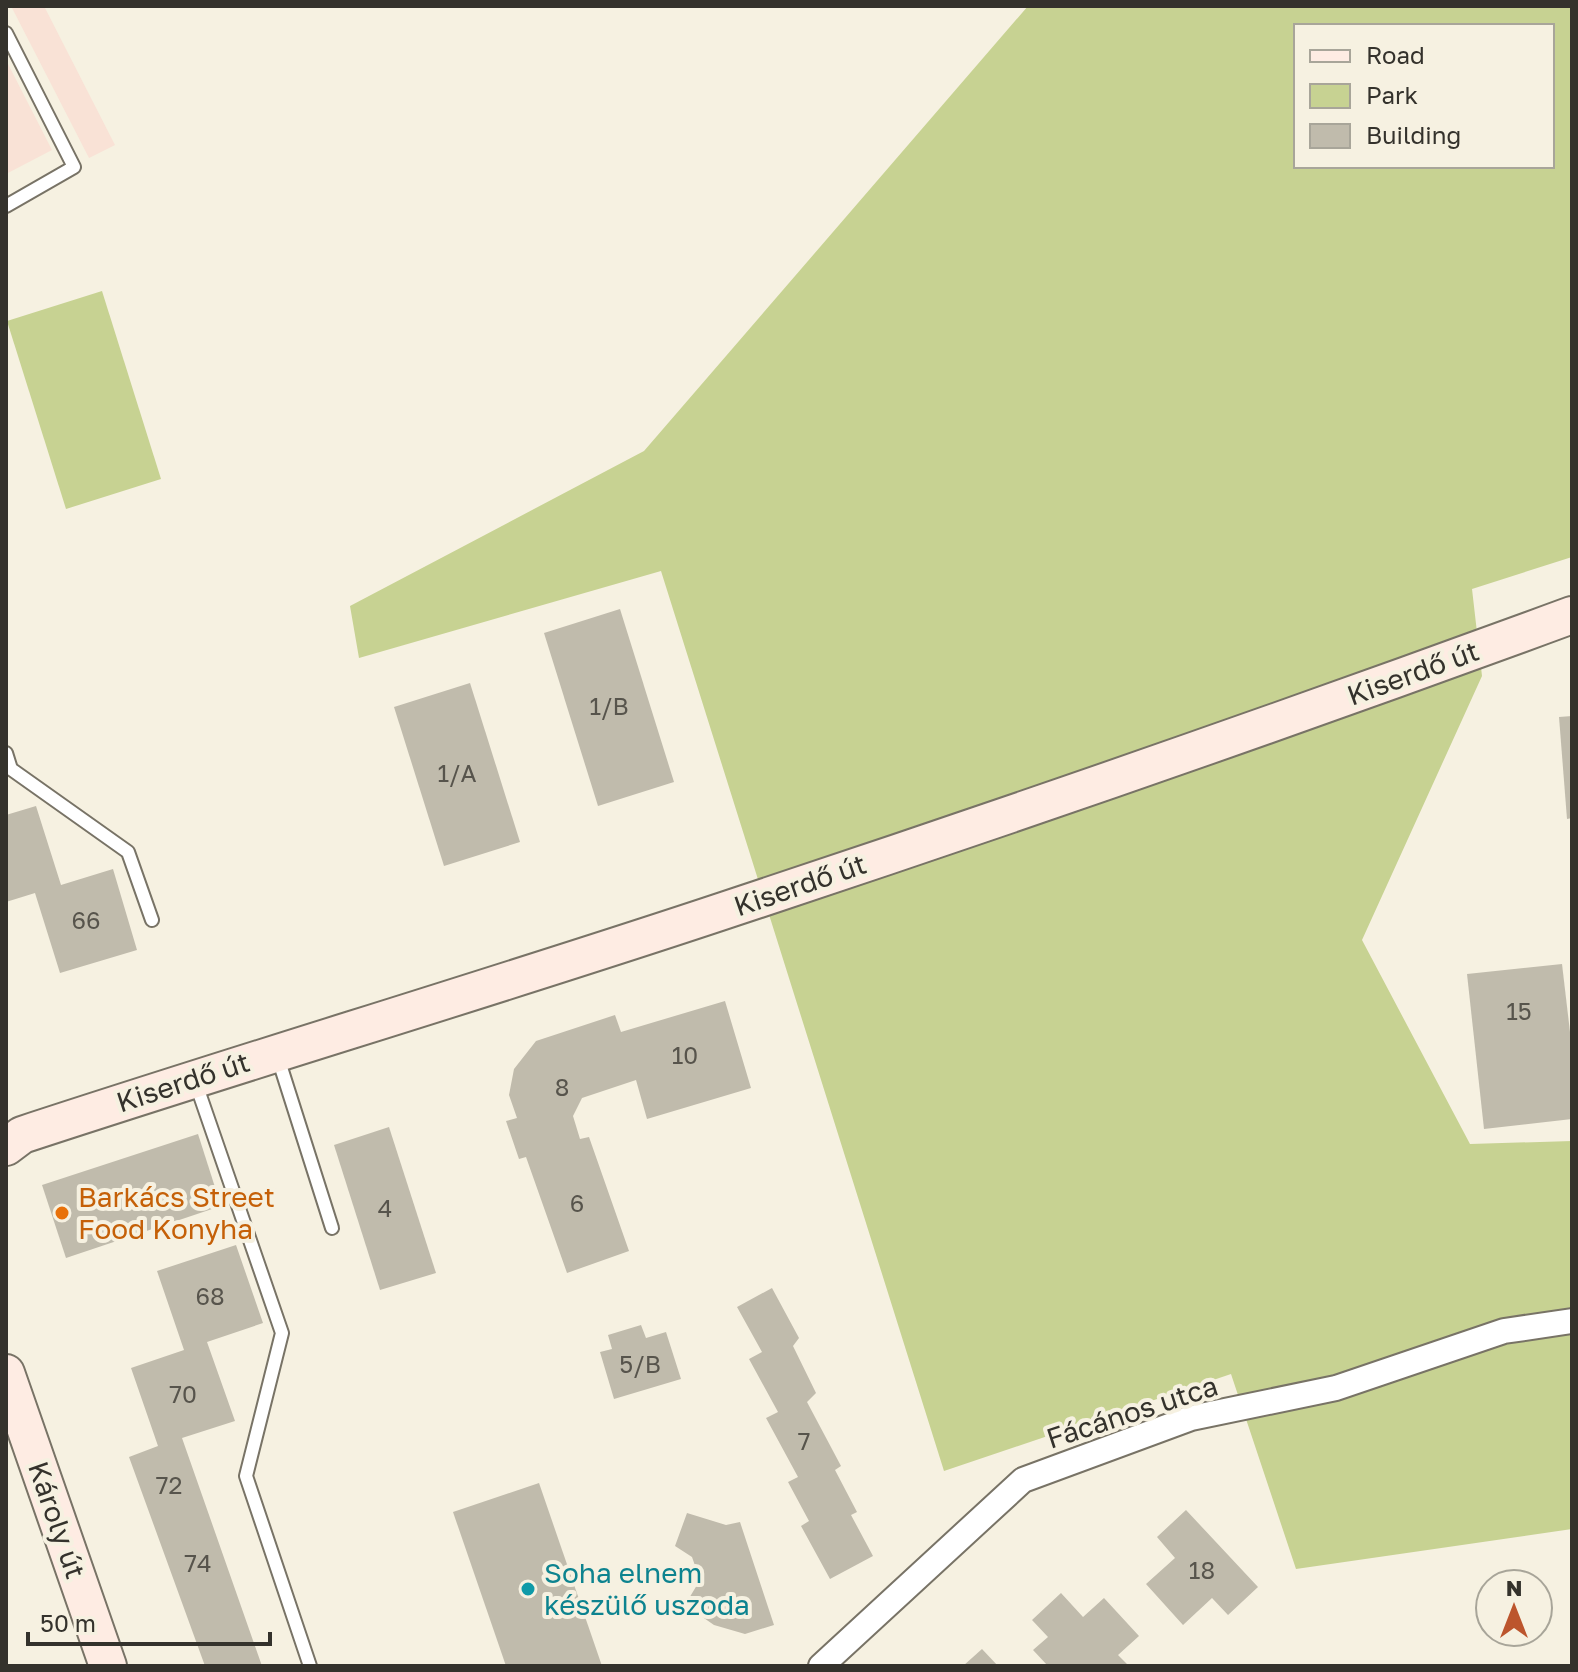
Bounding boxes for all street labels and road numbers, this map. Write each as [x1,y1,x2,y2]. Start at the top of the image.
street label: Kiserdő út [1342,633,1483,712]
street label: Kiserdő út [729,847,870,923]
street label: Kiserdő út [112,1045,253,1118]
street label: Fácános utca [1042,1368,1222,1455]
street label: Károly út [22,1457,93,1583]

